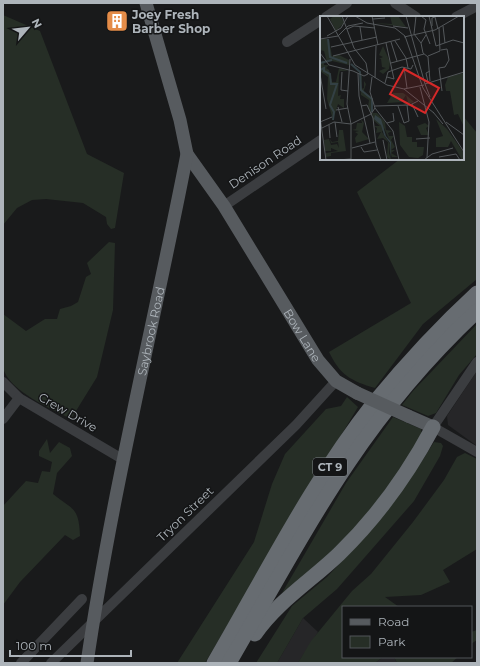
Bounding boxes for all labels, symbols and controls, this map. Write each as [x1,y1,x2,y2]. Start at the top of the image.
place label: Joey Fresh Barber Shop [131,7,210,36]
north arrow [8,8,48,48]
building icon: Joey Fresh Barber Shop [104,8,130,34]
text: N [29,16,45,31]
inset map [320,16,464,160]
street label: Denison Road [226,132,304,192]
street label: Saybrook Road [134,285,167,377]
street label: Bow Lane [281,306,325,364]
street label: Crew Drive [36,389,100,435]
road number: CT 9 [313,458,347,476]
street label: Tryon Street [154,483,216,545]
legend [342,606,472,658]
text: Road [378,614,409,629]
scale bar [10,632,131,658]
text: Park [378,634,406,649]
text: 100 m [16,638,52,653]

